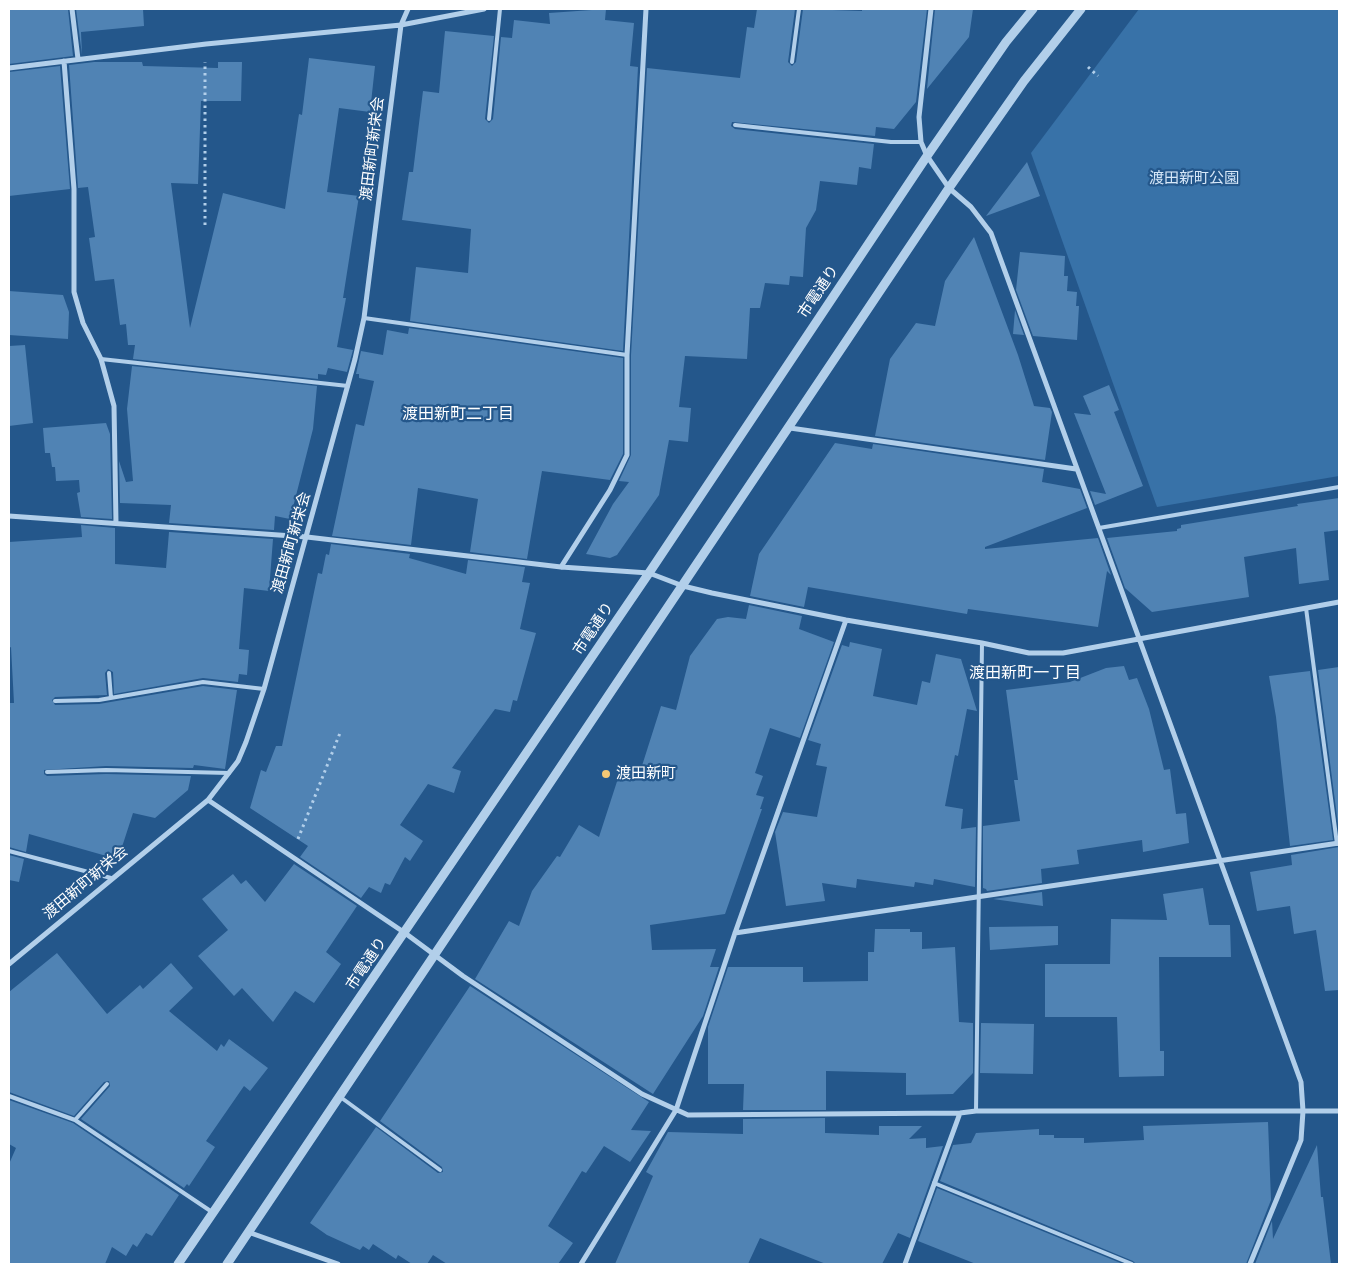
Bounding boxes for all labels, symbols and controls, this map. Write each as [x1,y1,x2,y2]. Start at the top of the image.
street label: 渡田新町新栄会 [358,96,388,202]
park label: 渡田新町公園 [1149,170,1239,188]
street label: 市電通り [795,262,843,322]
district label: 渡田新町二丁目 [402,405,514,425]
street label: 渡田新町新栄会 [269,490,315,596]
street label: 市電通り [570,599,618,659]
district label: 渡田新町一丁目 [969,664,1081,684]
place label: 渡田新町 [616,765,676,783]
marker: 渡田新町 [600,768,612,780]
street label: 渡田新町新栄会 [40,842,132,924]
street label: 市電通り [343,934,391,994]

